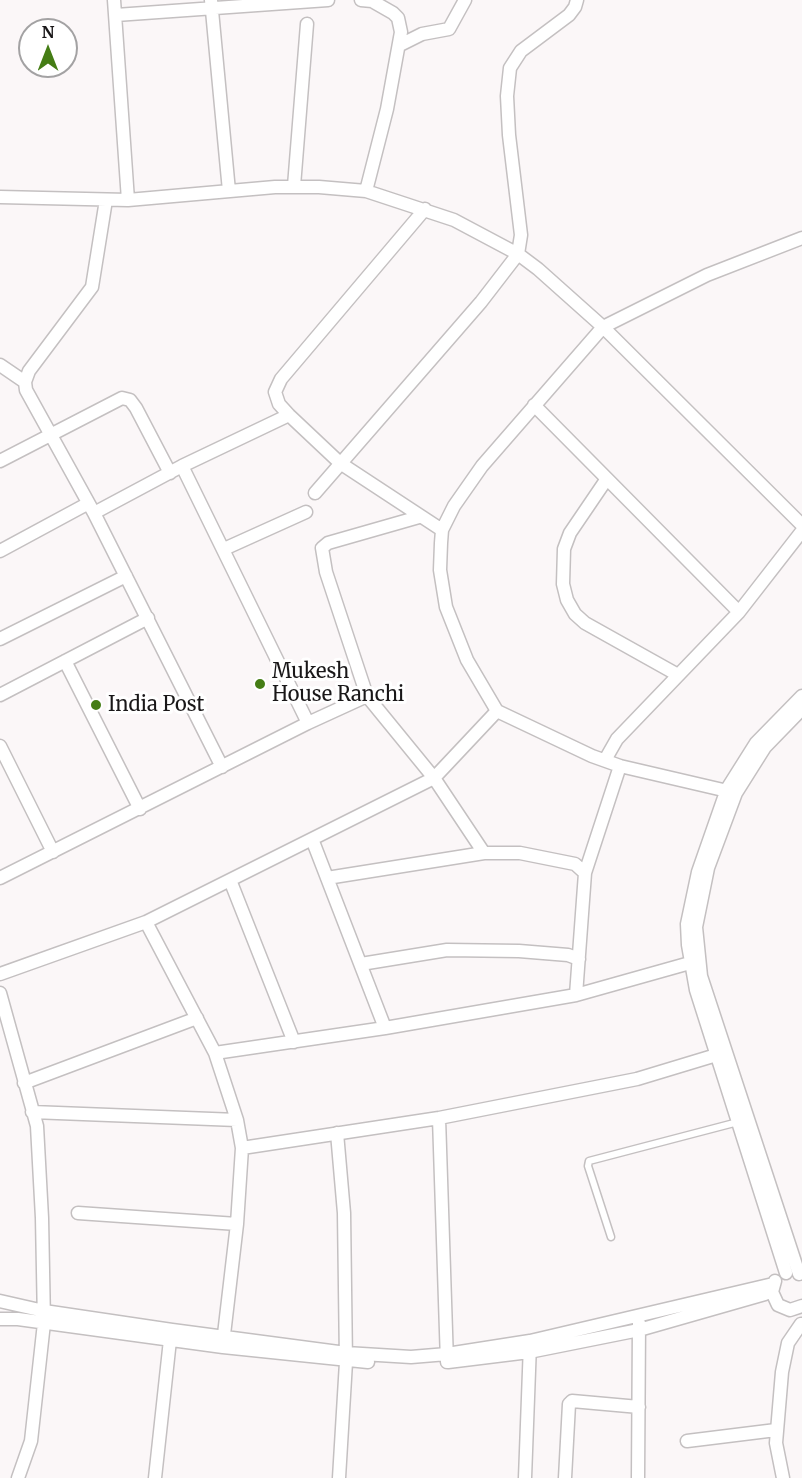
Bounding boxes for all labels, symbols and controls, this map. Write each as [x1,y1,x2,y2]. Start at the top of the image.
north arrow [18,18,78,78]
text: N [42,22,54,42]
place label: Mukesh House Ranchi [272,660,404,707]
marker: Mukesh House Ranchi [253,677,267,691]
place label: India Post [108,693,204,717]
marker: India Post [89,698,103,712]

